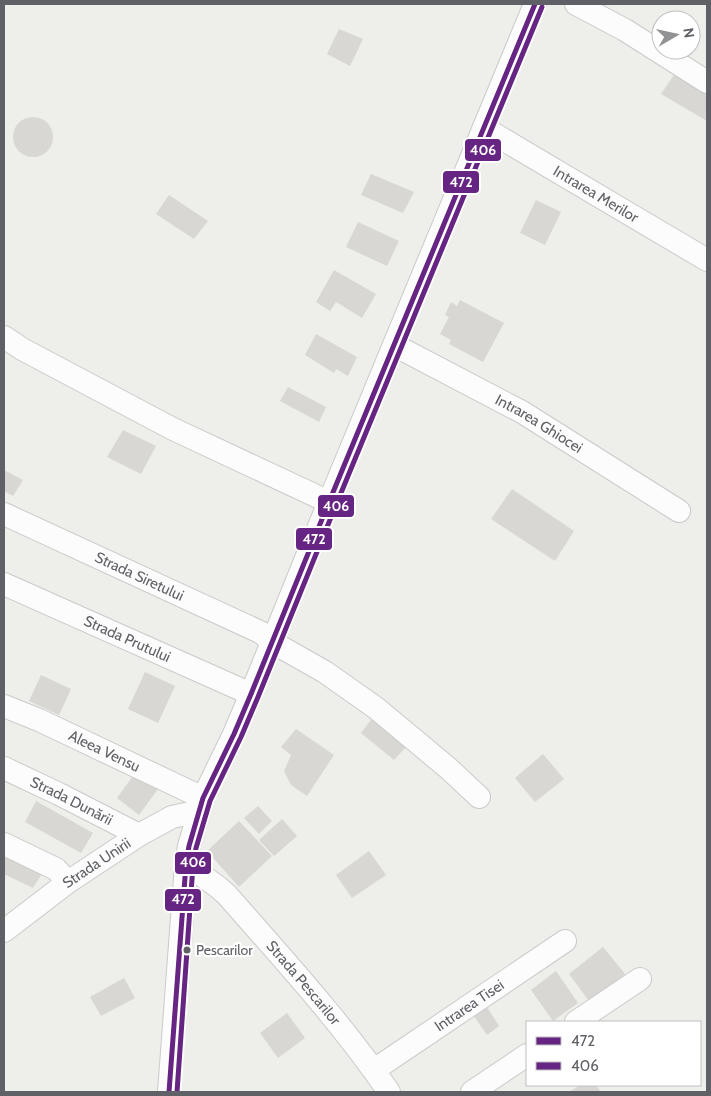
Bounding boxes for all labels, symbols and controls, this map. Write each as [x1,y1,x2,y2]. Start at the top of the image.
north arrow [651,10,701,60]
text: N [679,27,699,39]
line badge: 406 [464,138,502,162]
text: 406 [470,141,496,159]
street label: Intrarea Merilor [550,162,642,226]
line badge: 472 [442,170,480,194]
text: 472 [449,173,473,191]
street label: Intrarea Ghiocei [492,391,586,457]
line badge: 406 [317,494,355,518]
text: 406 [323,497,349,515]
line badge: 472 [295,527,333,551]
text: 472 [302,530,326,548]
street label: Strada Siretului [92,548,187,605]
street label: Strada Prutului [81,612,173,666]
street label: Aleea Vensu [66,726,143,776]
street label: Strada Dunării [27,773,116,829]
street label: Strada Unirii [59,834,134,892]
line badge: 406 [174,851,212,875]
text: 406 [180,853,206,871]
line badge: 472 [164,888,202,912]
text: 472 [171,890,195,908]
street label: Strada Pescarilor [263,937,345,1029]
place label: Pescarilor [196,941,253,959]
marker: Pescarilor [182,945,192,955]
street label: Intrarea Tisei [431,976,507,1035]
legend [526,1021,701,1086]
text: 472 [571,1032,595,1050]
text: 406 [571,1057,599,1075]

